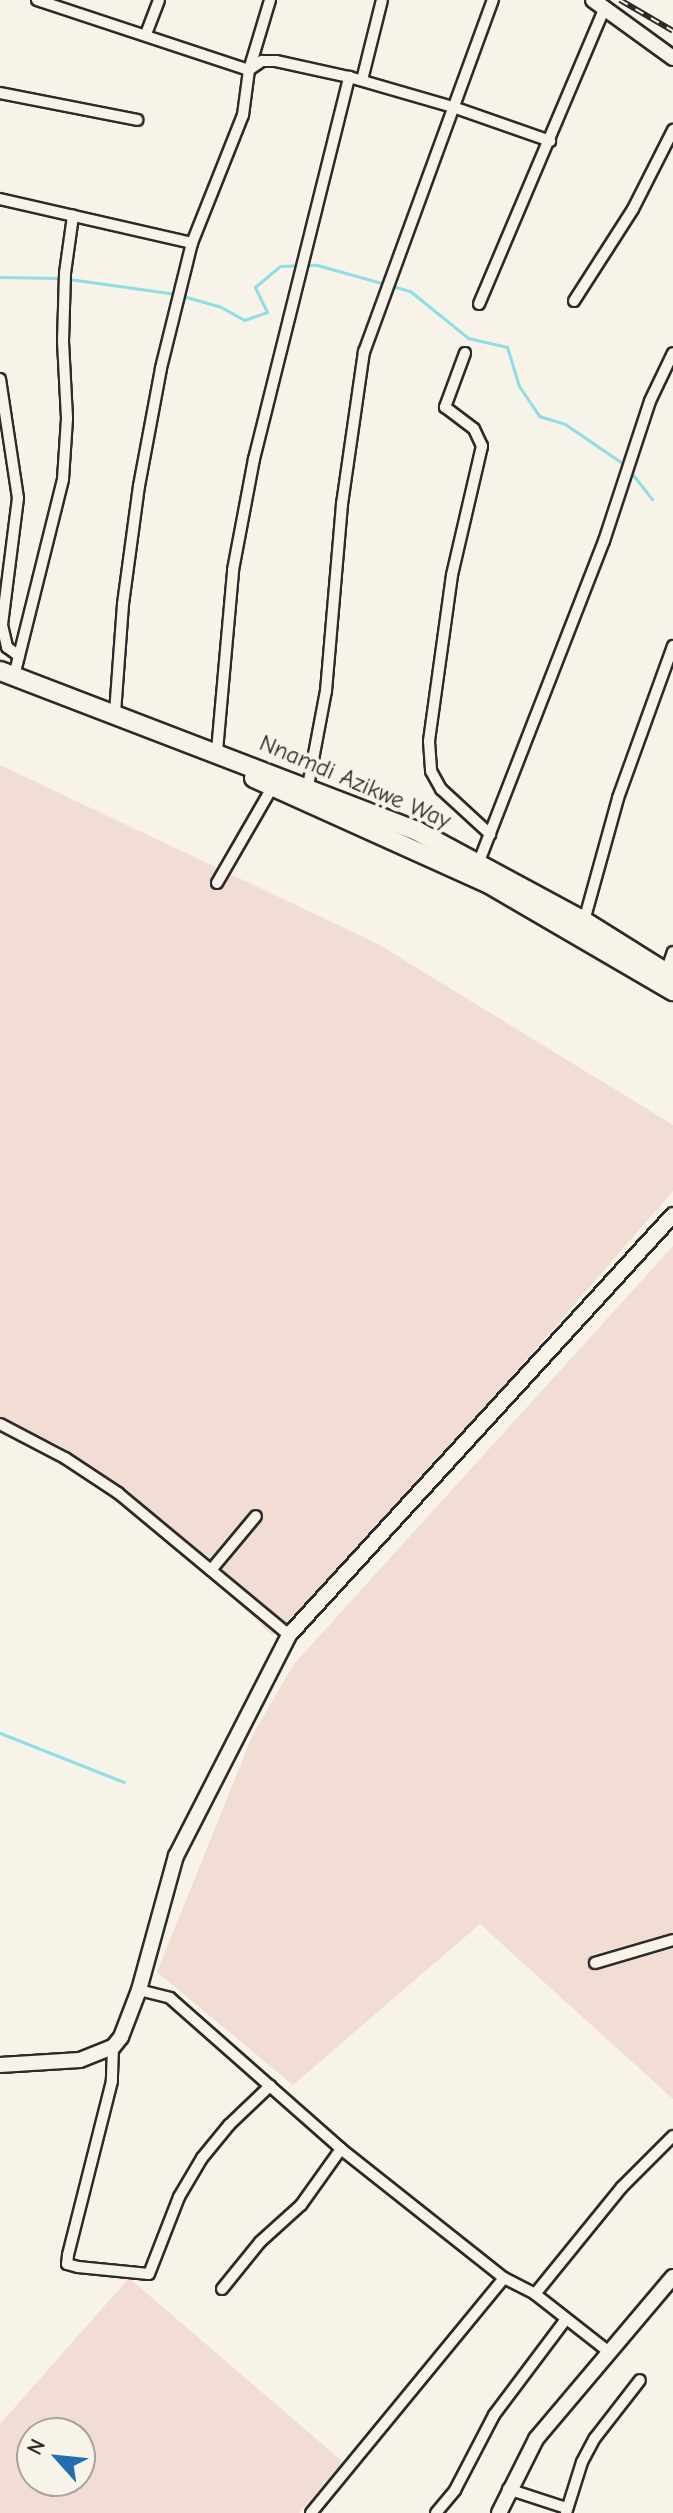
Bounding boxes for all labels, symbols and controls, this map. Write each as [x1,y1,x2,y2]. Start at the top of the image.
street label: Nnamdi Azikwe Way [255,729,455,835]
north arrow [16,2417,96,2497]
text: N [22,2435,51,2459]

